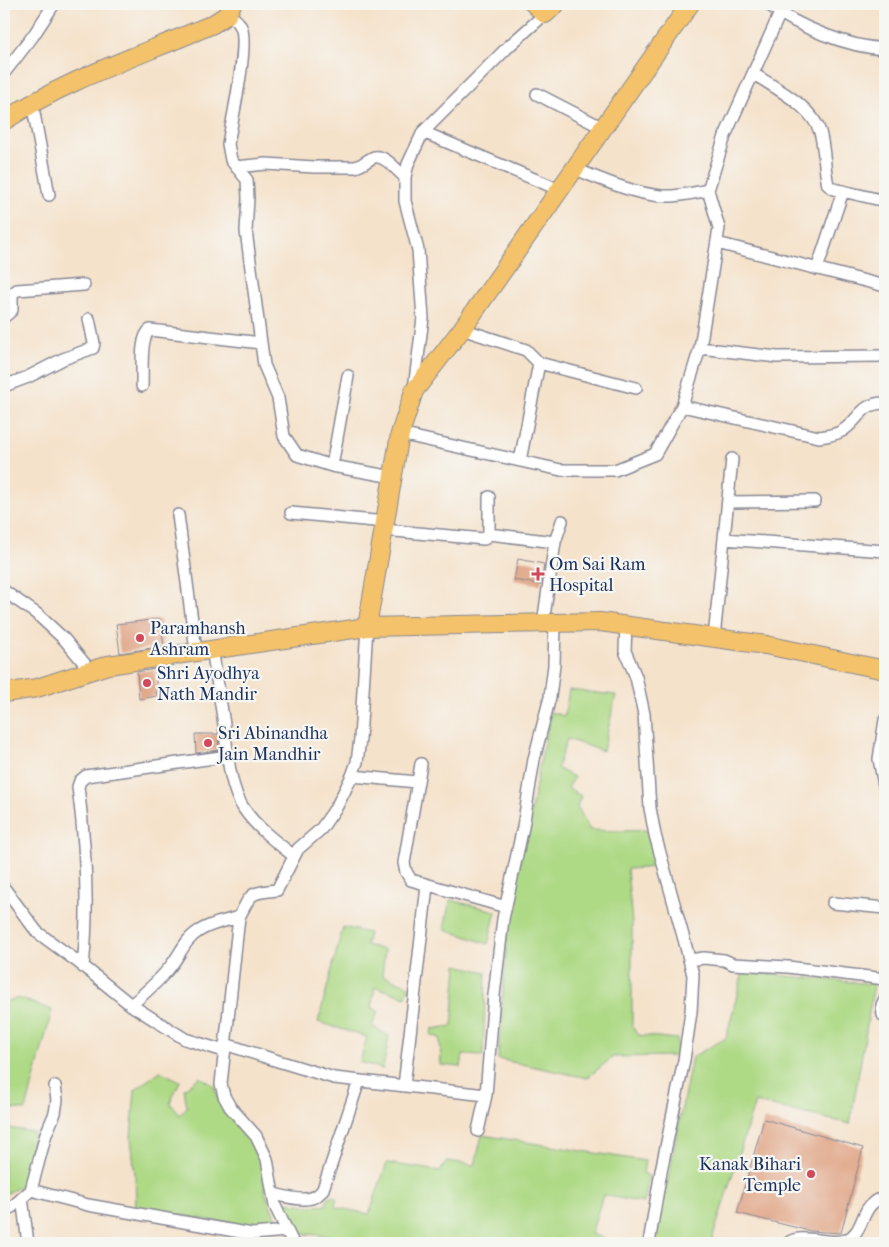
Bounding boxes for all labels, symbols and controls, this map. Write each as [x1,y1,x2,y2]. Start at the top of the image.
place label: Om Sai Ram Hospital [549,554,646,596]
marker: Om Sai Ram Hospital [531,567,545,581]
place label: Paramhansh Ashram [149,618,246,660]
marker: Paramhansh Ashram [134,632,146,644]
place label: Shri Ayodhya Nath Mandir [157,663,260,705]
marker: Shri Ayodhya Nath Mandir [141,677,153,689]
place label: Sri Abinandha Jain Mandhir [216,723,328,765]
marker: Sri Abinandha Jain Mandhir [202,737,214,749]
place label: Kanak Bihari Temple [699,1154,802,1196]
marker: Kanak Bihari Temple [805,1168,817,1180]

